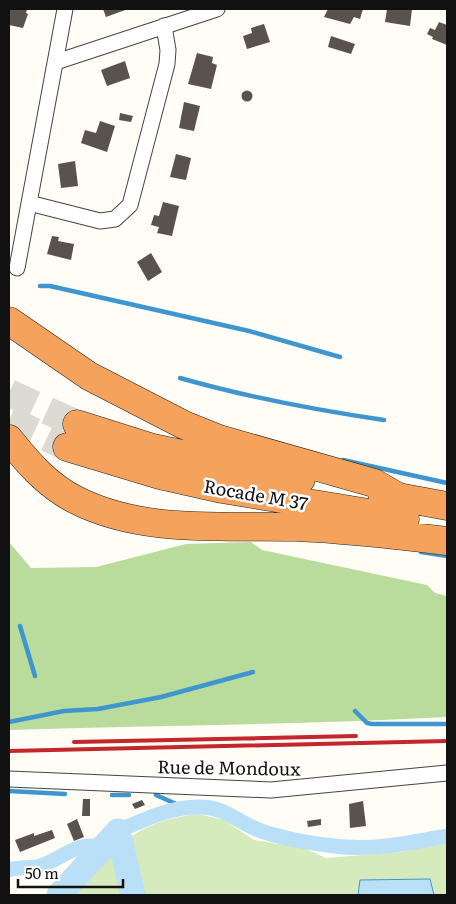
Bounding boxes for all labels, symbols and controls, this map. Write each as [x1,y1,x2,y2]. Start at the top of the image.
street label: Rocade M 37 [202,472,310,516]
street label: Rue de Mondoux [157,752,302,782]
scale bar [18,856,122,888]
text: 50 m [25,861,59,884]

